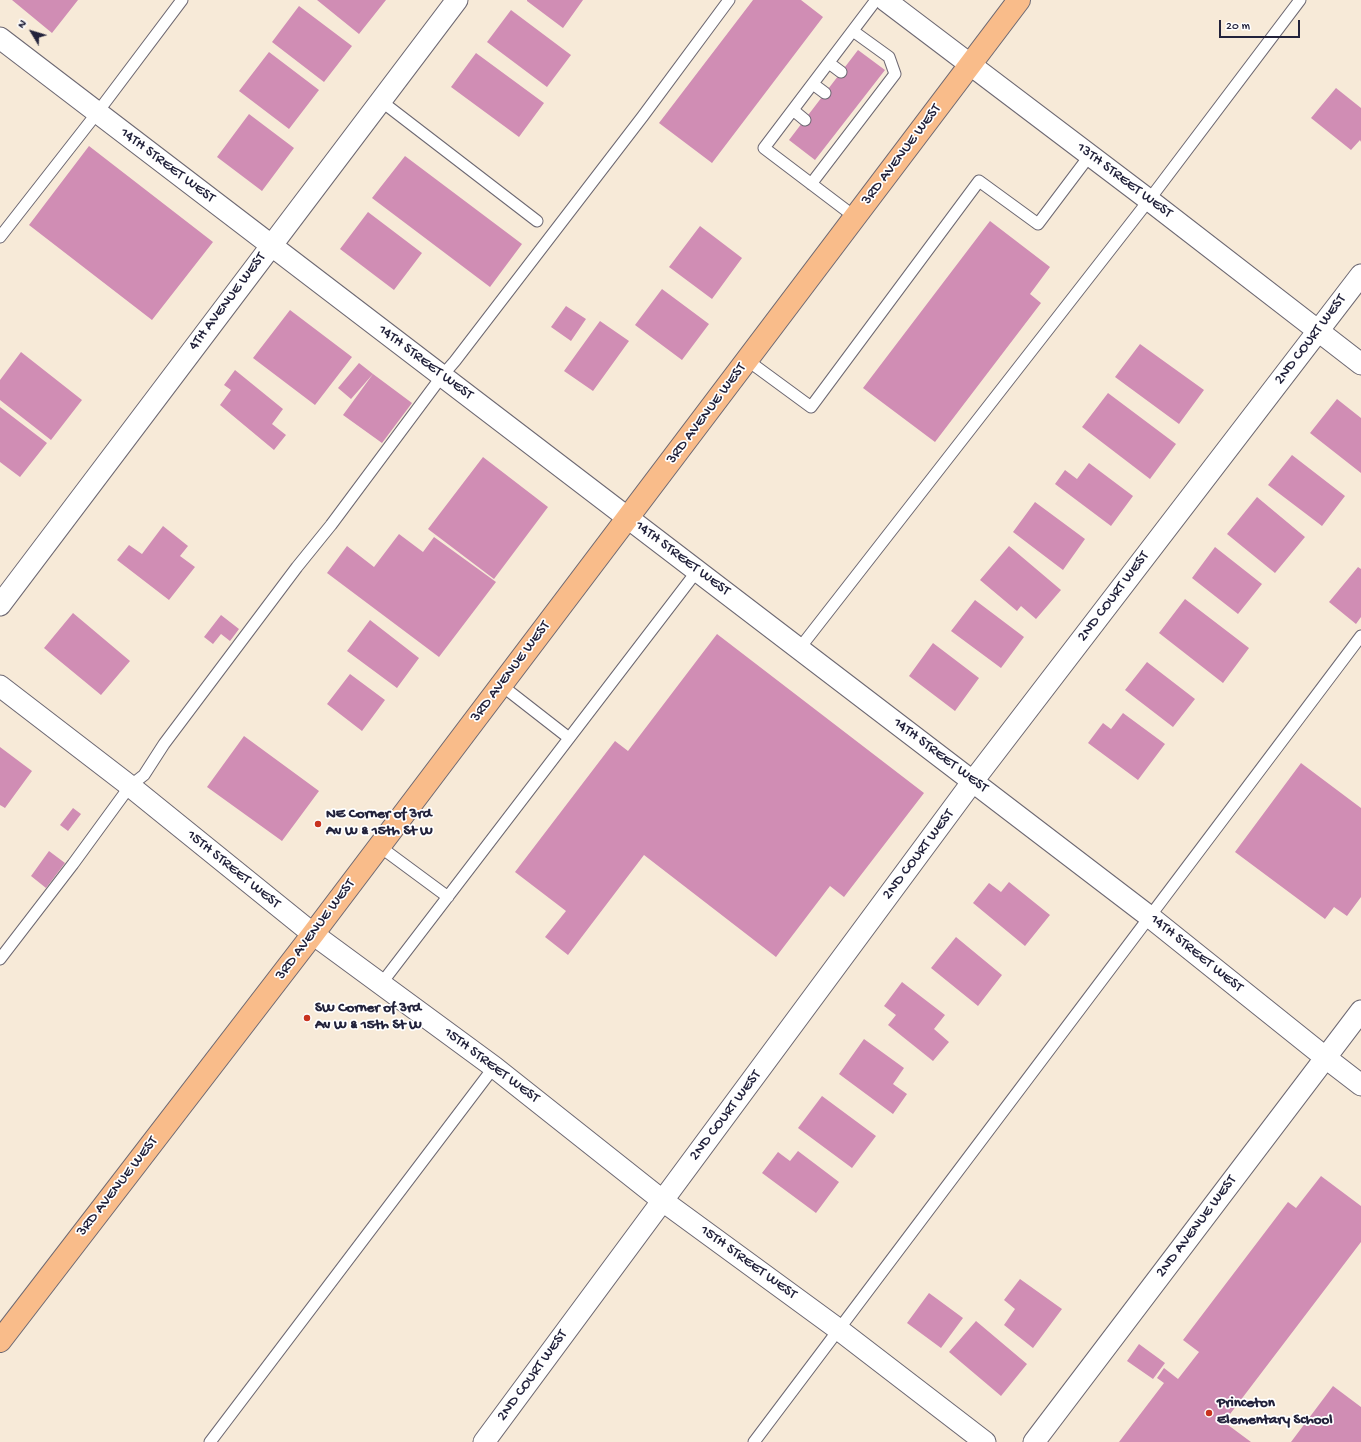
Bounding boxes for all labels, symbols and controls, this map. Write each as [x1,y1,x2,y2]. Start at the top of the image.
north arrow [12,12,52,52]
scale bar [1221,12,1302,38]
text: N [16,18,29,31]
text: 20 m [1226,20,1250,34]
street label: 3RD AVENUE WEST [858,101,946,209]
street label: 14TH STREET WEST [116,124,218,208]
street label: 13TH STREET WEST [1073,139,1175,223]
street label: 4TH AVENUE WEST [185,250,271,354]
street label: 2ND COURT WEST [1271,291,1351,389]
street label: 14TH STREET WEST [374,321,476,405]
street label: 3RD AVENUE WEST [663,360,751,468]
street label: 14TH STREET WEST [631,517,733,601]
street label: 2ND COURT WEST [1074,548,1154,646]
street label: 3RD AVENUE WEST [467,618,555,726]
street label: 14TH STREET WEST [889,714,991,798]
place label: NE Corner of 3rd Av W & 15th St W [326,806,433,841]
street label: 2ND COURT WEST [879,806,959,904]
marker: NE Corner of 3rd Av W & 15th St W [313,819,323,829]
street label: 15TH STREET WEST [183,827,283,913]
street label: 3RD AVENUE WEST [272,876,360,984]
street label: 14TH STREET WEST [1146,911,1246,997]
place label: SW Corner of 3rd Av W & 15th St W [315,1000,422,1035]
marker: SW Corner of 3rd Av W & 15th St W [302,1013,312,1023]
street label: 15TH STREET WEST [440,1024,542,1108]
street label: 2ND COURT WEST [686,1067,766,1165]
street label: 3RD AVENUE WEST [73,1134,163,1240]
street label: 2ND AVENUE WEST [1153,1172,1241,1282]
street label: 15TH STREET WEST [696,1222,800,1304]
street label: 2ND COURT WEST [494,1327,572,1425]
place label: Princeton Elementary School [1217,1395,1333,1430]
marker: Princeton Elementary School [1204,1408,1214,1418]

